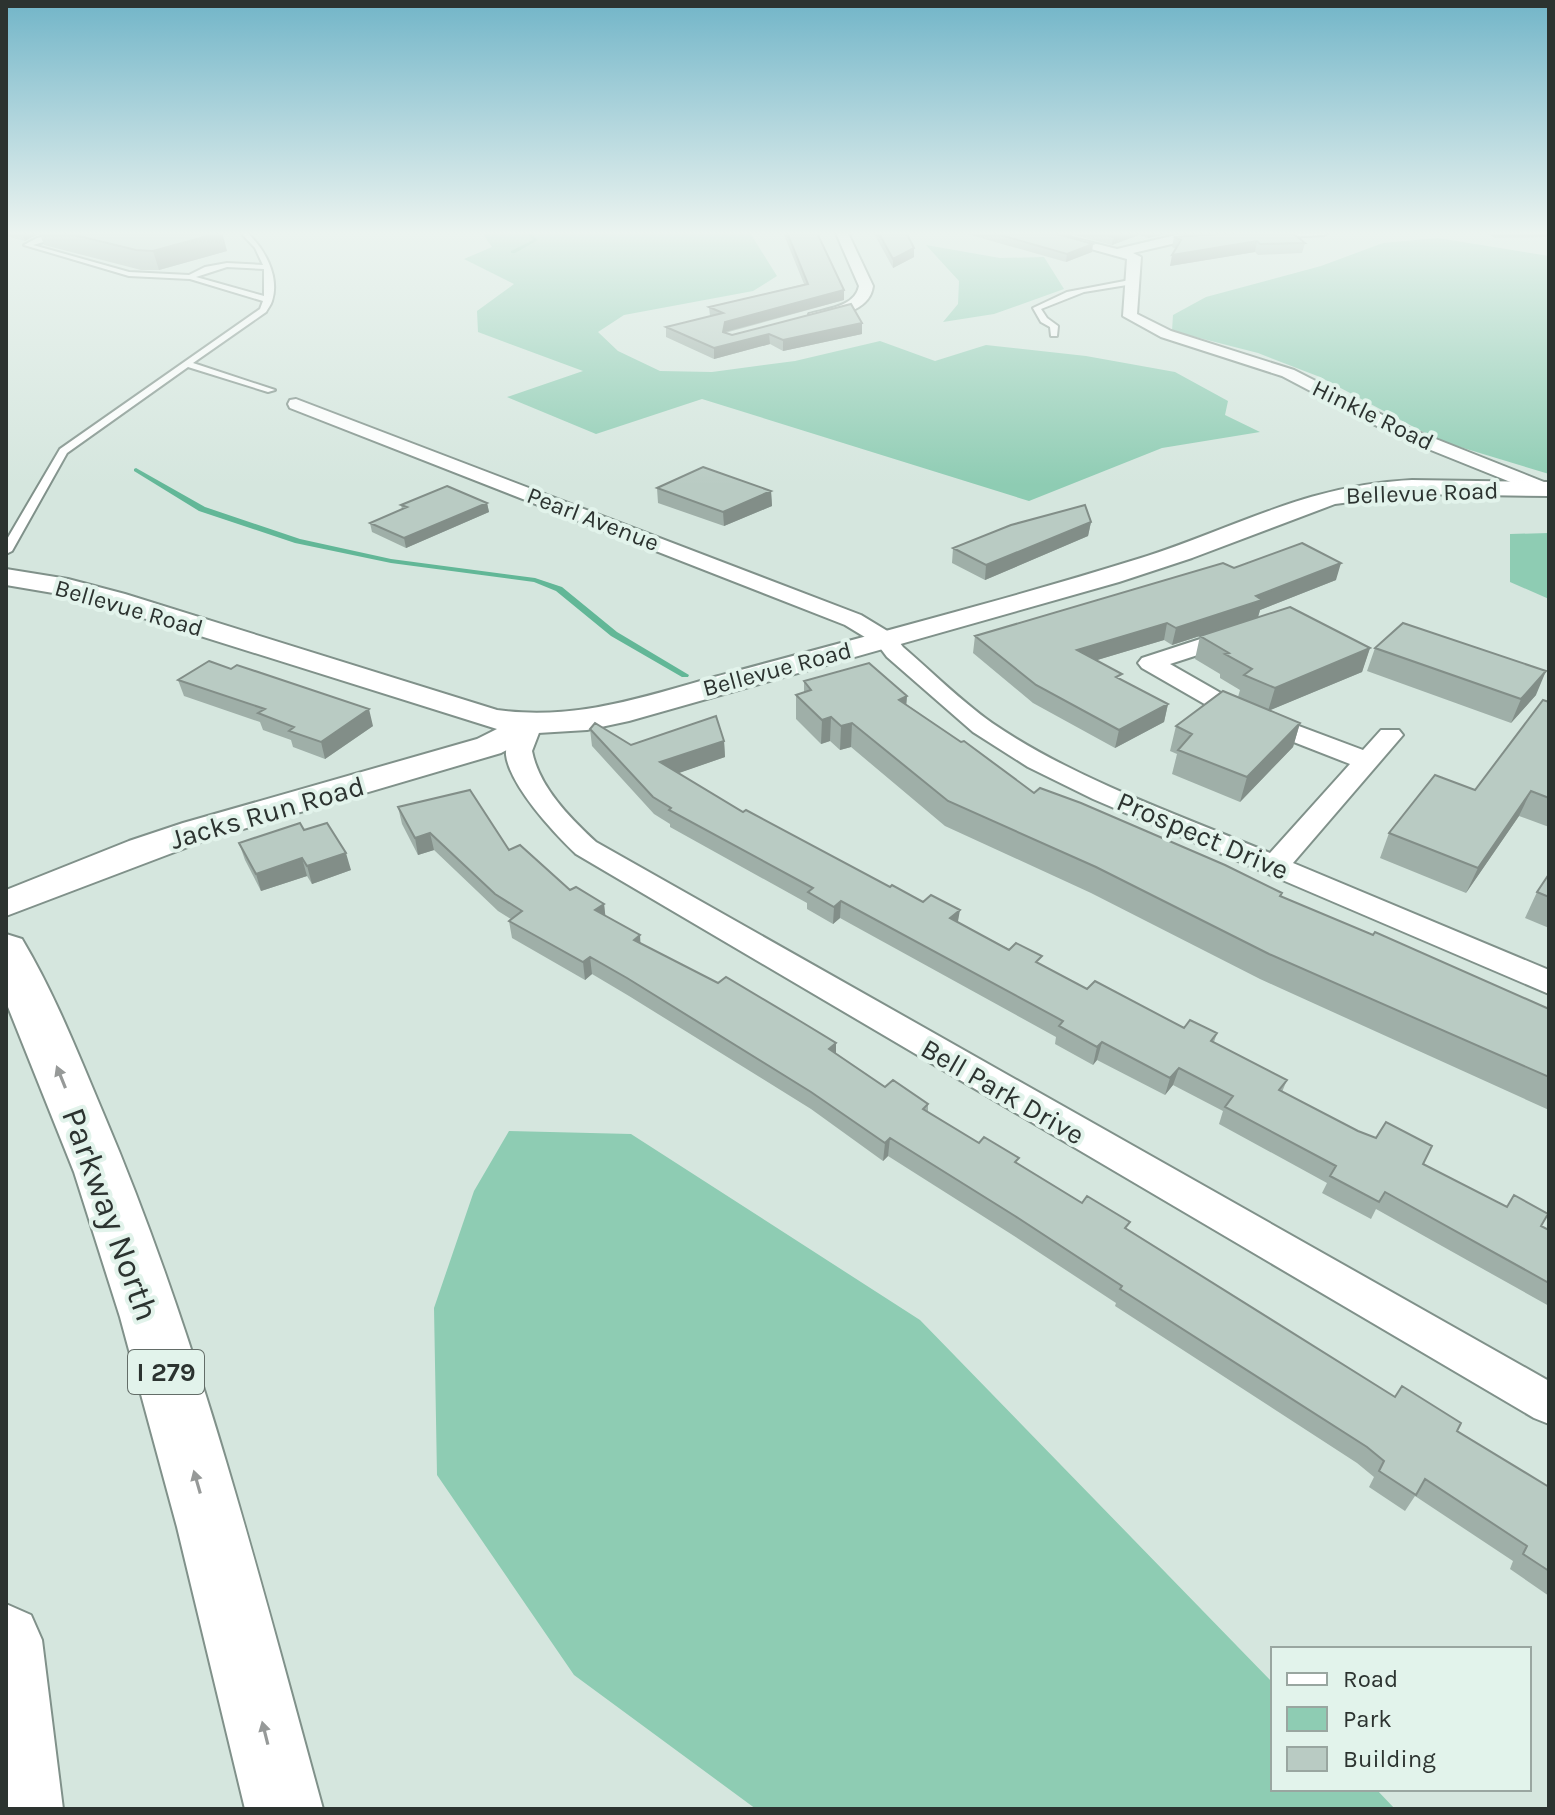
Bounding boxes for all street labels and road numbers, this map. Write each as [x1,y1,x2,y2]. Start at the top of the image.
street label: Hinkle Road [1308,374,1438,456]
street label: Bellevue Road [1345,476,1499,510]
street label: Pearl Avenue [523,481,663,557]
street label: Bellevue Road [52,573,206,643]
street label: Bellevue Road [700,636,854,702]
street label: Jacks Run Road [166,769,368,856]
street label: Prospect Drive [1112,784,1294,886]
street label: Bell Park Drive [915,1031,1090,1151]
street label: Parkway North [53,1102,167,1326]
road number: I 279 [128,1350,204,1394]

